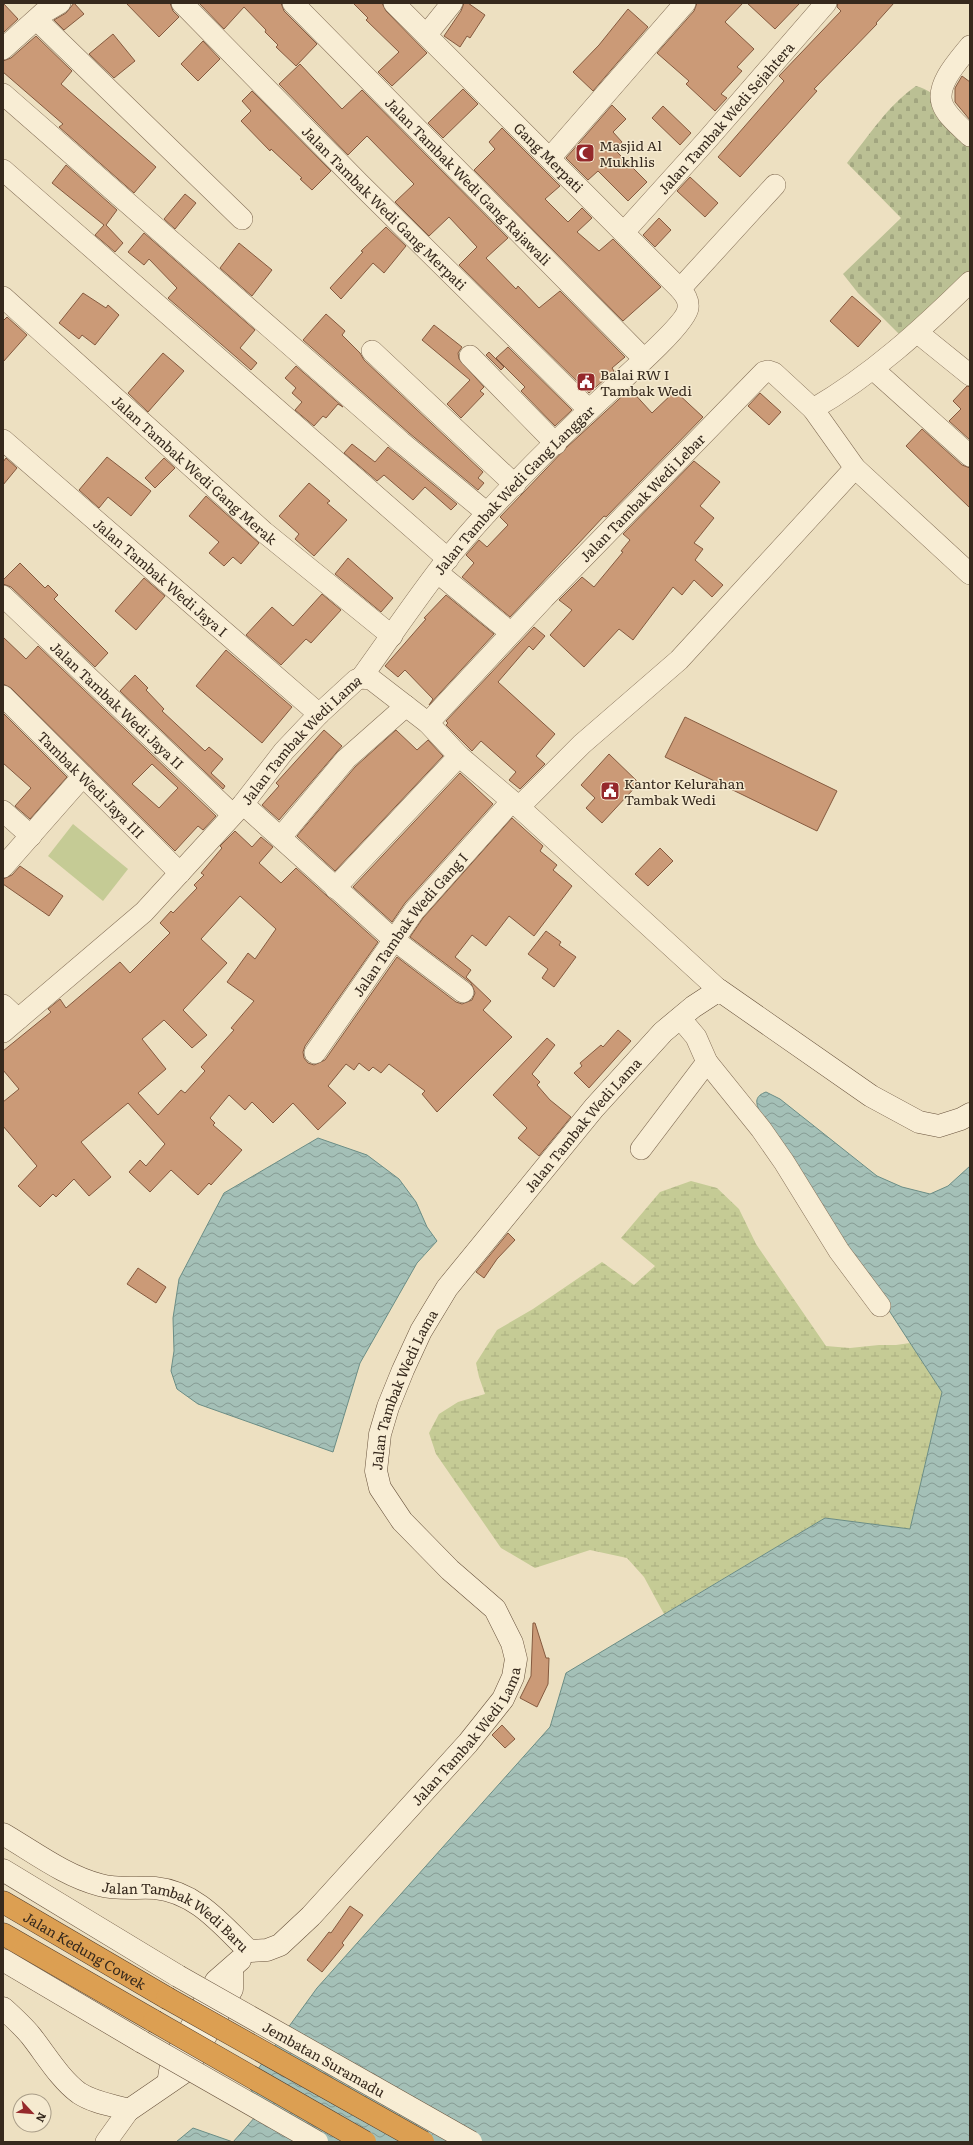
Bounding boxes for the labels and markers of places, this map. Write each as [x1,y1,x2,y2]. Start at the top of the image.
place label: Masjid Al Mukhlis [599,135,662,171]
mosque icon: Masjid Al Mukhlis [574,142,596,164]
place label: Balai RW I Tambak Wedi [600,364,692,400]
public building icon: Balai RW I Tambak Wedi [575,371,597,393]
place label: Kantor Kelurahan Tambak Wedi [624,773,744,809]
public building icon: Kantor Kelurahan Tambak Wedi [599,780,621,802]

